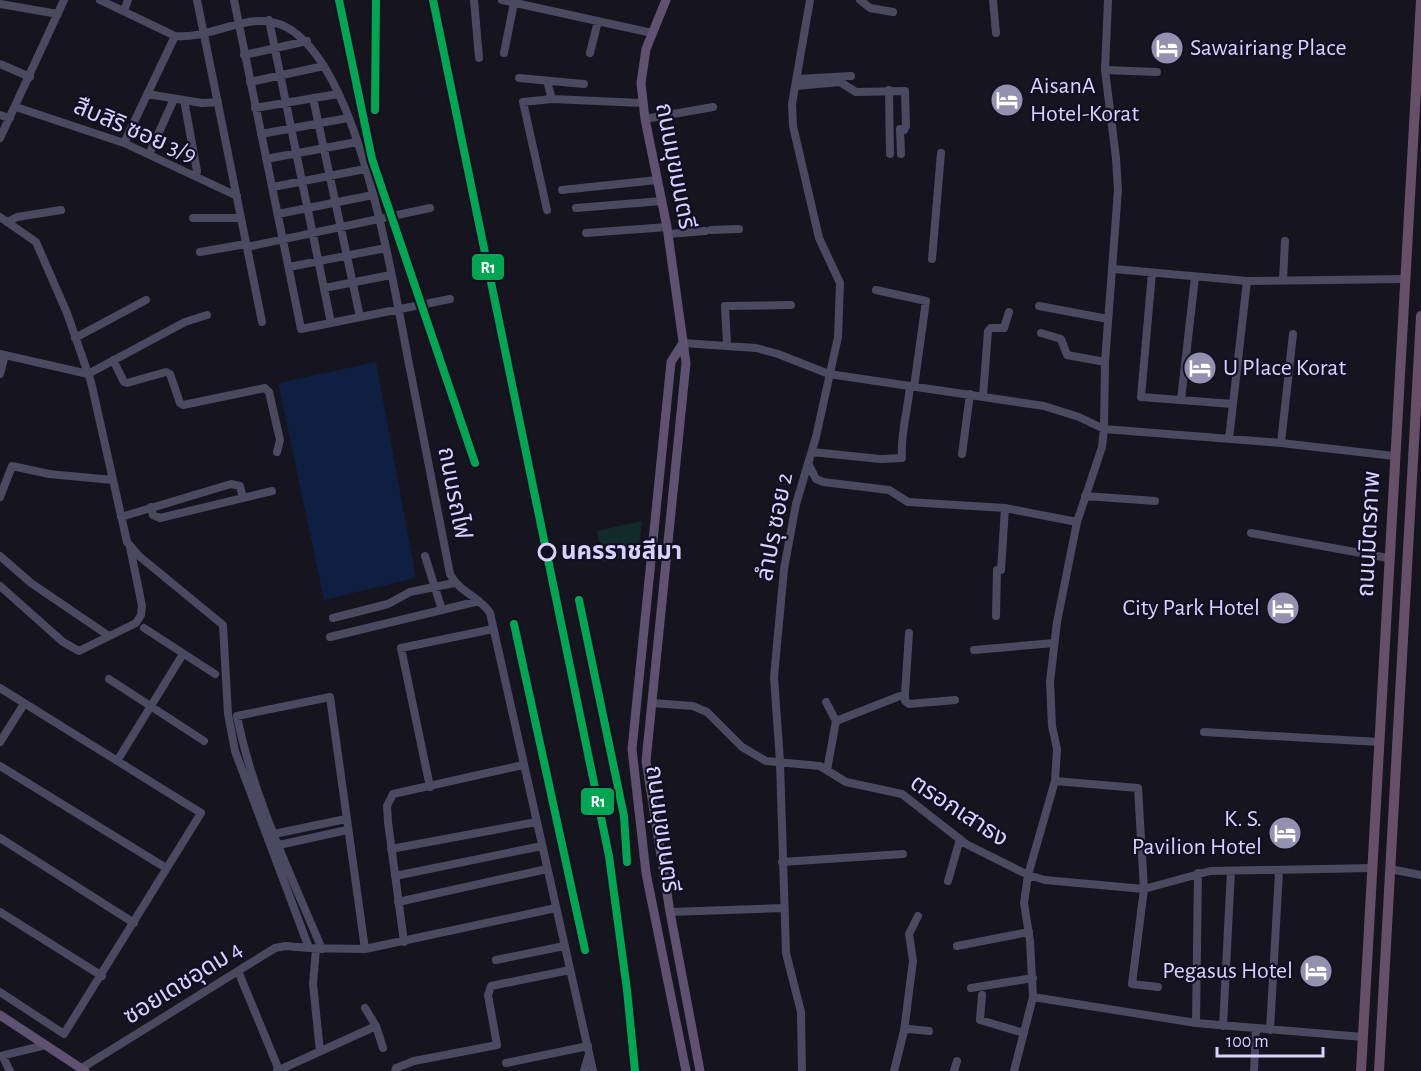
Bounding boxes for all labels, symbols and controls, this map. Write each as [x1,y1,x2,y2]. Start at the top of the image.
hotel icon: Sawairiang Place [1149,30,1185,66]
place label: Sawairiang Place [1190,36,1347,60]
place label: AisanA Hotel-Korat [1030,74,1139,126]
hotel icon: AisanA Hotel-Korat [989,82,1025,118]
street label: สืบสิริ ซอย 3/9 [70,93,200,168]
street label: ถนนมุขมนตรี [649,101,700,232]
line badge: R1 [471,253,505,281]
text: R1 [480,260,496,276]
hotel icon: U Place Korat [1182,350,1218,386]
place label: U Place Korat [1223,356,1346,380]
street label: ถนนรถไฟ [433,445,477,541]
street label: ถนนมิตรภาพ [1354,470,1384,598]
street label: ลำปรุ ซอย 2 [752,471,799,584]
place label: นครราชสีมา [561,538,682,564]
marker: นครราชสีมา [538,543,556,561]
hotel icon: City Park Hotel [1265,590,1301,626]
place label: City Park Hotel [1122,596,1260,620]
street label: ถนนมุขมนตรี [639,764,684,894]
street label: ตรอกเสาธง [906,771,1012,851]
line badge: R1 [580,787,615,816]
text: R1 [590,794,606,810]
place label: K. S. Pavilion Hotel [1132,807,1262,859]
hotel icon: K. S. Pavilion Hotel [1267,815,1303,851]
street label: ซอยเดชอุดม 4 [119,937,248,1031]
hotel icon: Pegasus Hotel [1298,953,1334,989]
place label: Pegasus Hotel [1162,959,1293,983]
scale bar [1217,1020,1324,1058]
text: 100 m [1226,1033,1269,1051]

